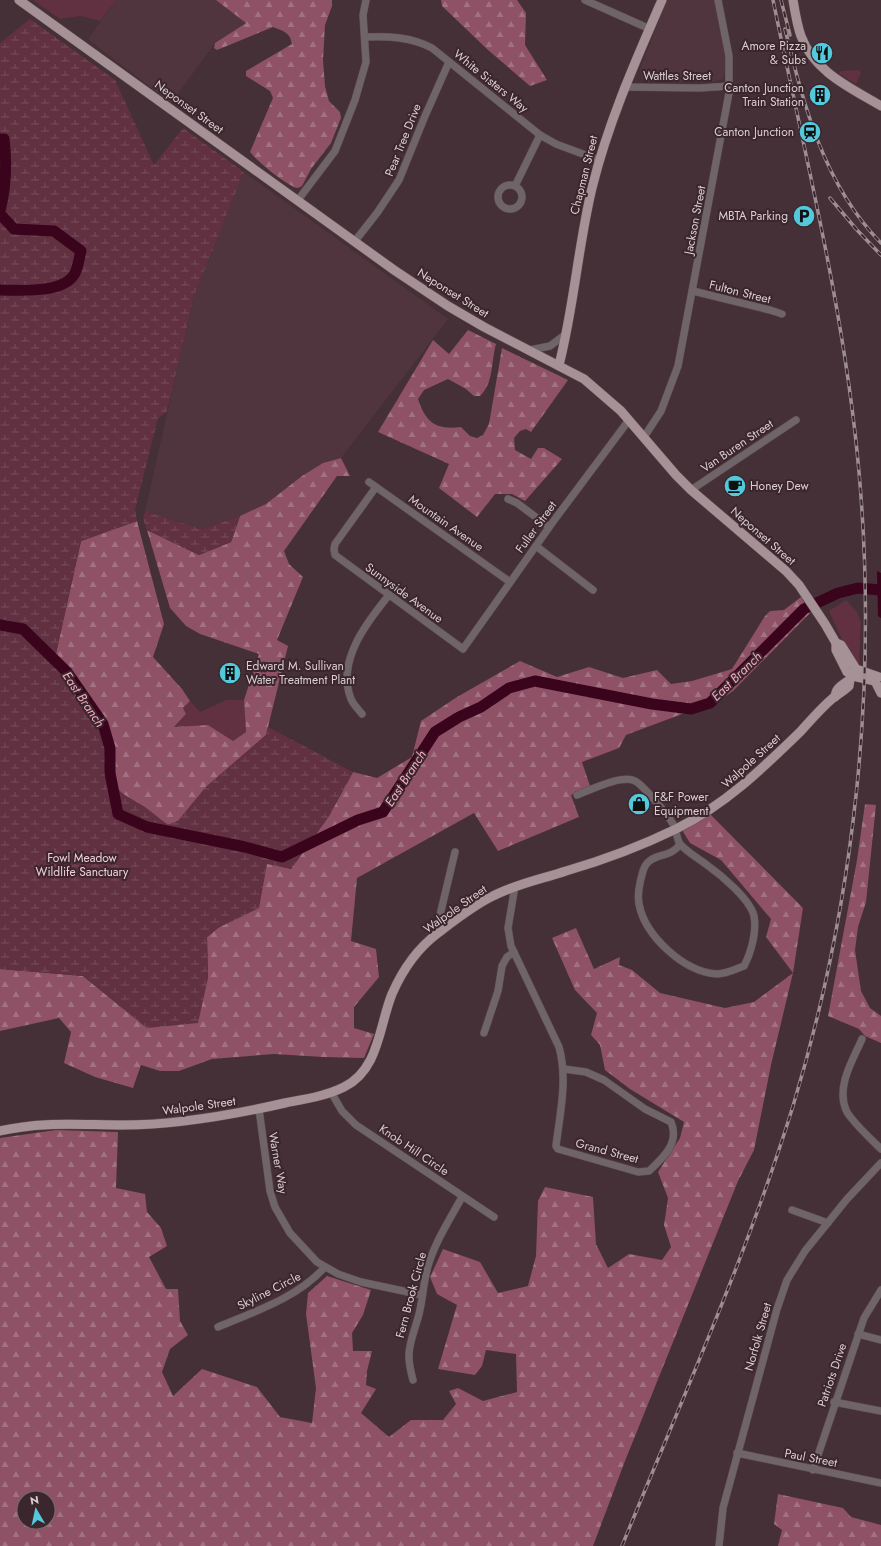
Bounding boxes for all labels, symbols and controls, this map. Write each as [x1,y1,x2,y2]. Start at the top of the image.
place label: Amore Pizza & Subs [742,37,806,69]
restaurant icon: Amore Pizza & Subs [809,40,835,66]
street label: White Sisters Way [450,45,533,117]
street label: Wattles Street [643,67,711,85]
street label: Neponset Street [151,76,227,138]
place label: Canton Junction Train Station [724,79,804,111]
building icon: Canton Junction Train Station [807,82,833,108]
street label: Pear Tree Drive [380,101,426,179]
station icon: Canton Junction [797,119,823,145]
place label: Canton Junction [714,123,794,141]
street label: Chapman Street [565,134,603,216]
street label: Jackson Street [679,184,710,258]
parking icon: MBTA Parking [791,203,817,229]
place label: MBTA Parking [718,207,788,225]
street label: Neponset Street [414,264,492,322]
street label: Fulton Street [707,276,773,308]
street label: Van Buren Street [697,415,777,477]
cafe icon: Honey Dew [722,473,748,499]
place label: Honey Dew [750,477,809,495]
street label: Mountain Avenue [405,490,487,556]
street label: Fuller Street [511,497,561,557]
street label: Neponset Street [726,503,800,570]
street label: Sunnyside Avenue [361,558,447,628]
water label: East Branch [707,647,766,705]
place label: Edward M. Sullivan Water Treatment Plant [246,657,355,689]
building icon: Edward M. Sullivan Water Treatment Plant [217,660,243,686]
water label: East Branch [58,667,110,731]
street label: Walpole Street [718,730,785,792]
water label: East Branch [380,746,431,810]
place label: F&F Power Equipment [654,788,709,820]
shop icon: F&F Power Equipment [626,791,652,817]
park label: Fowl Meadow Wildlife Sanctuary [36,849,129,881]
street label: Walpole Street [420,880,490,938]
street label: Walpole Street [161,1092,237,1120]
street label: Knob Hill Circle [375,1120,453,1180]
street label: Warner Way [264,1131,292,1196]
street label: Grand Street [573,1134,641,1168]
street label: Fern Brook Circle [391,1250,431,1340]
street label: Skyline Circle [234,1267,304,1315]
street label: Norfolk Street [740,1301,776,1373]
street label: Patriots Drive [813,1341,851,1409]
street label: Paul Street [783,1444,839,1472]
north arrow [16,1490,56,1530]
text: N [29,1492,40,1509]

